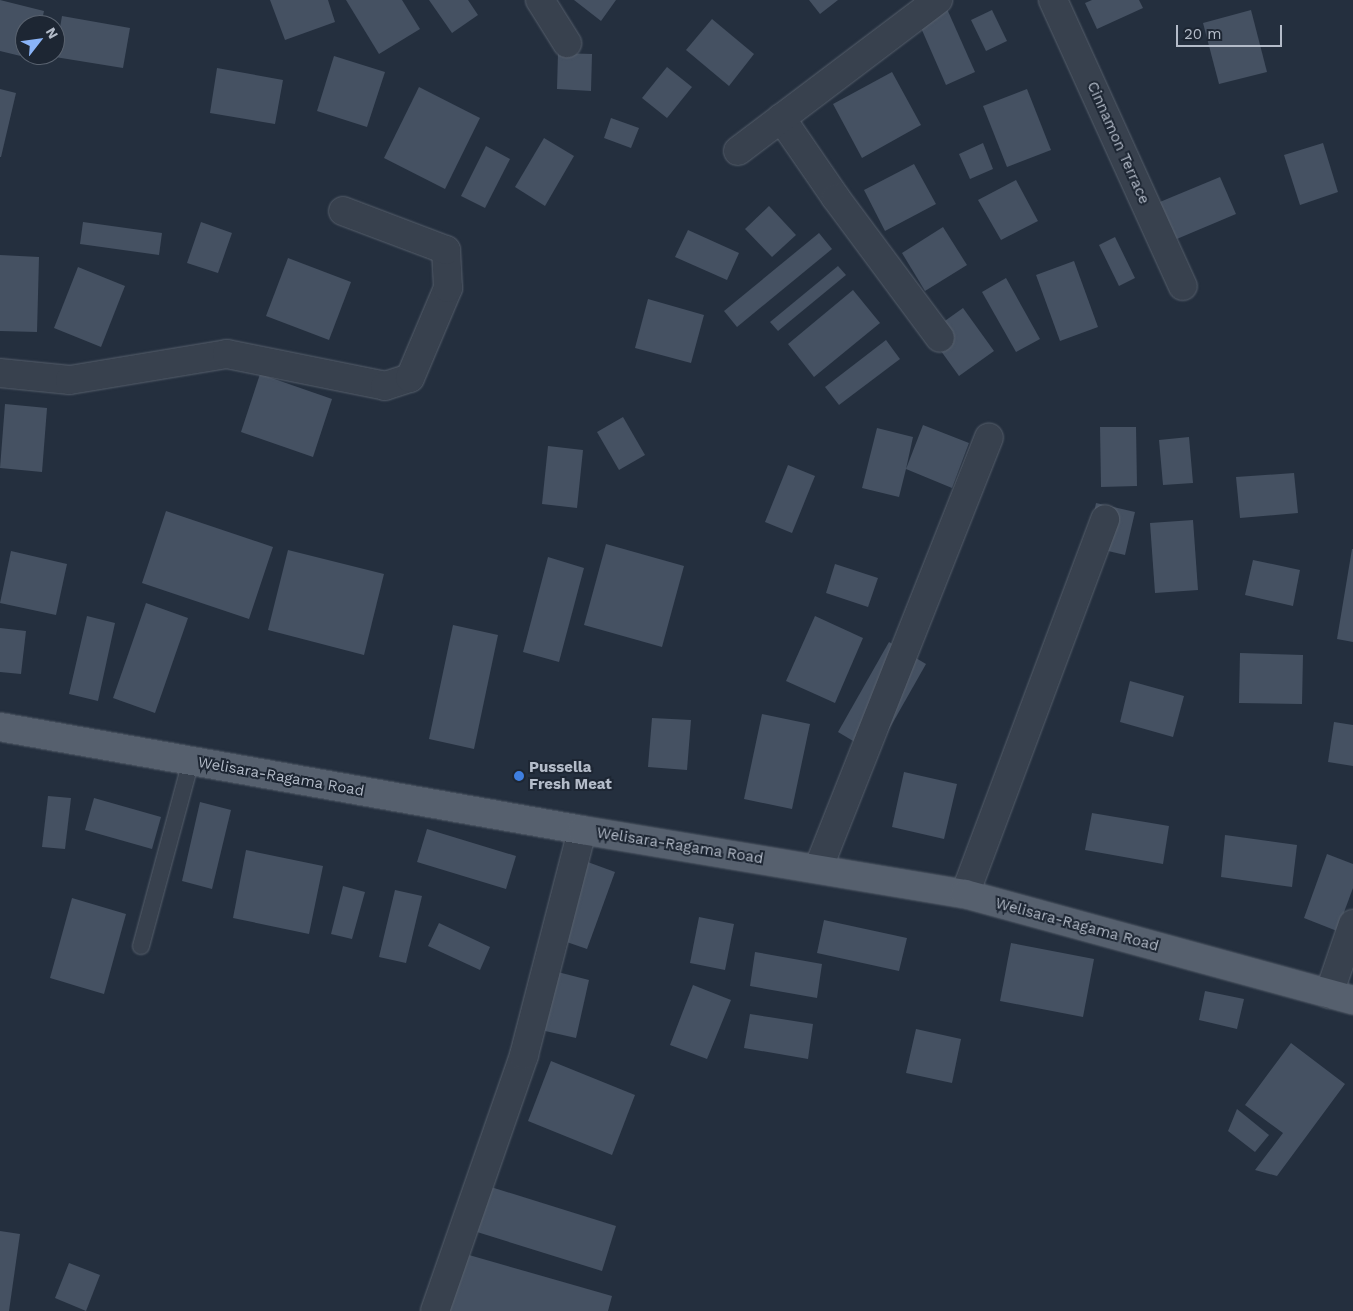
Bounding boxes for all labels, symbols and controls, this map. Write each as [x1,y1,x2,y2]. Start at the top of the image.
north arrow [15,15,65,65]
scale bar [1178,15,1284,47]
text: N [43,25,62,41]
text: 20 m [1184,25,1222,43]
street label: Cinnamon Terrace [1083,79,1153,207]
street label: Welisara-Ragama Road [196,753,366,801]
place label: Pussella Fresh Meat [529,758,612,793]
marker: Pussella Fresh Meat [513,770,525,782]
street label: Welisara-Ragama Road [595,824,765,868]
street label: Welisara-Ragama Road [993,894,1161,956]

